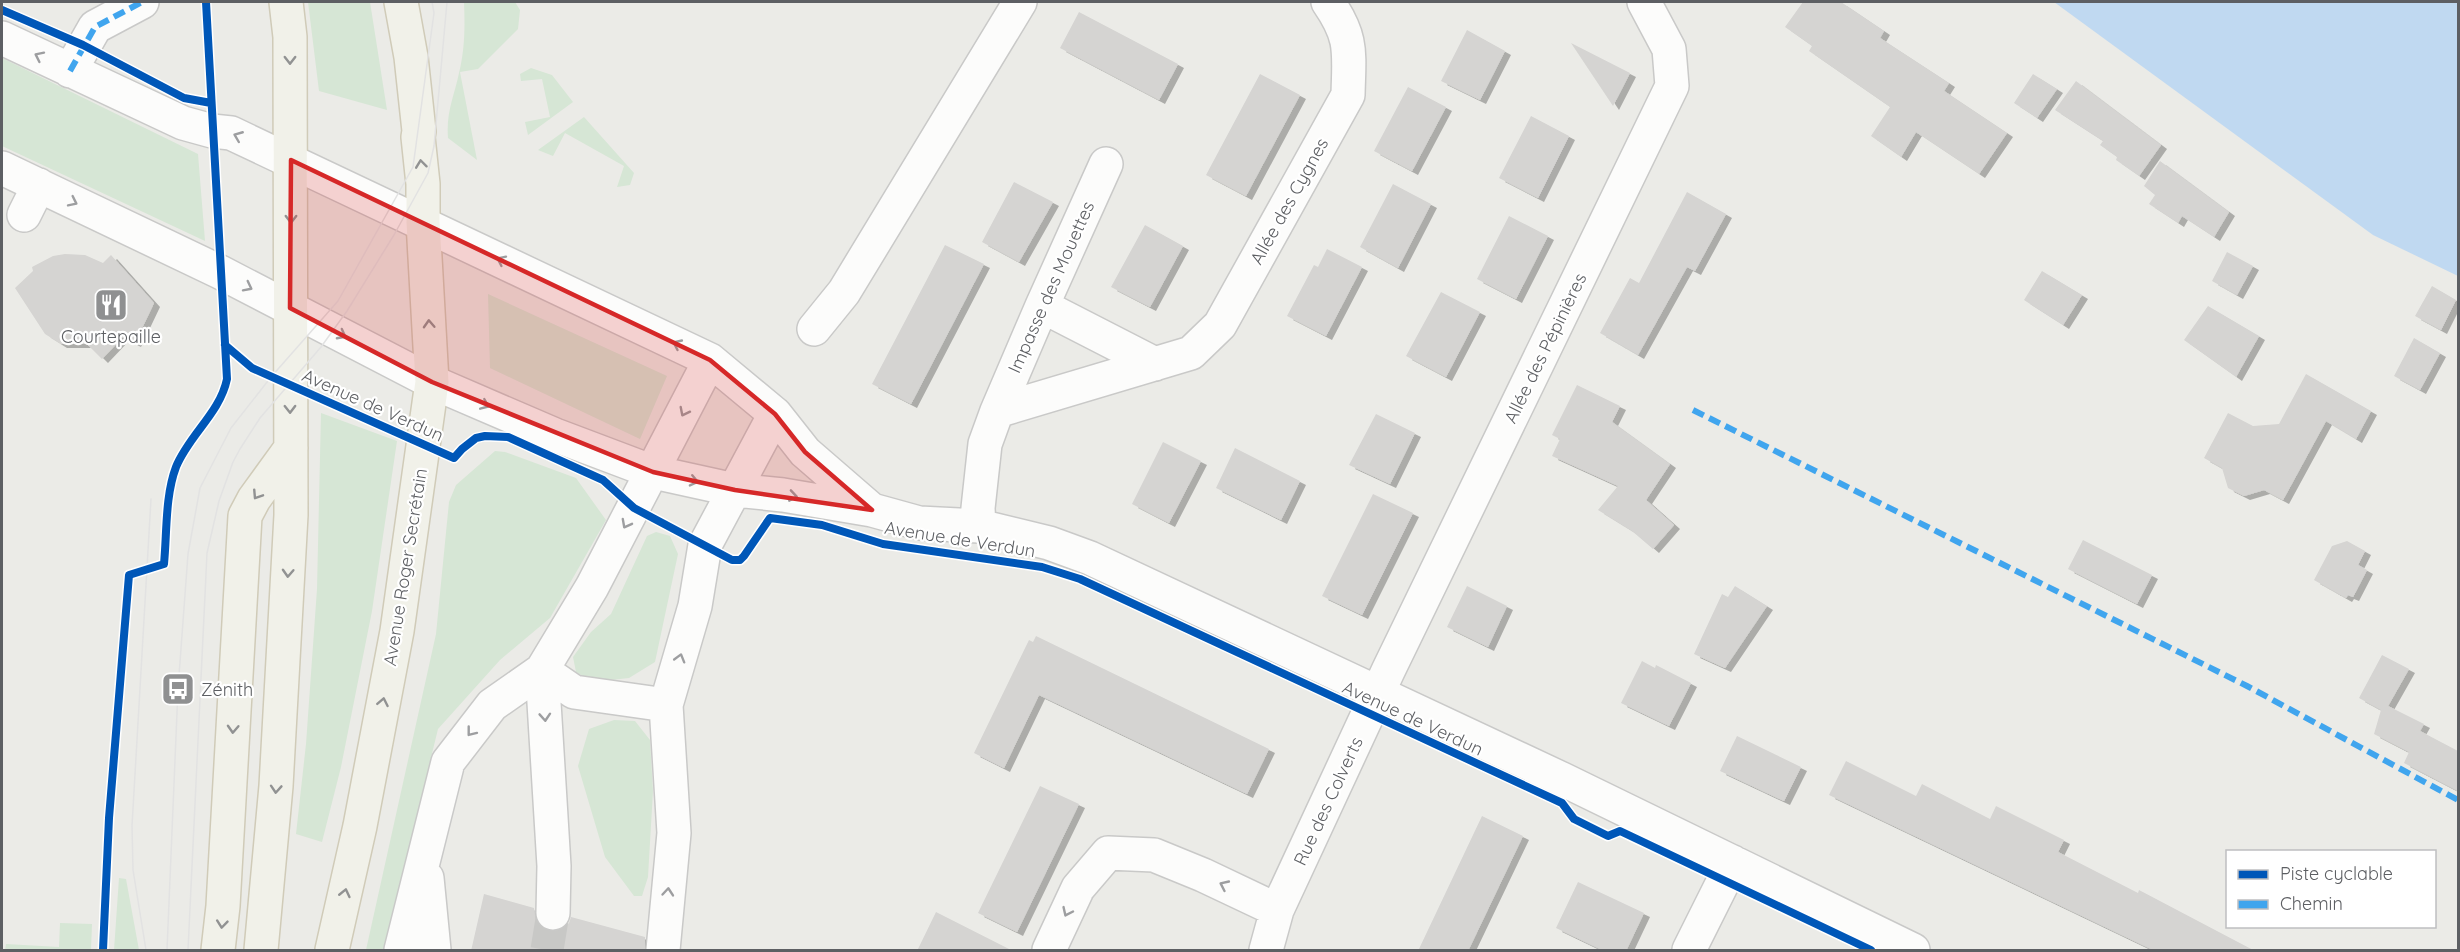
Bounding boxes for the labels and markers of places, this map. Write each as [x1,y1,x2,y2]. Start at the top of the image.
restaurant icon: Courtepaille [93,287,129,323]
place label: Courtepaille [61,325,161,348]
bus stop icon: Zénith [160,671,196,707]
place label: Zénith [201,678,253,701]

